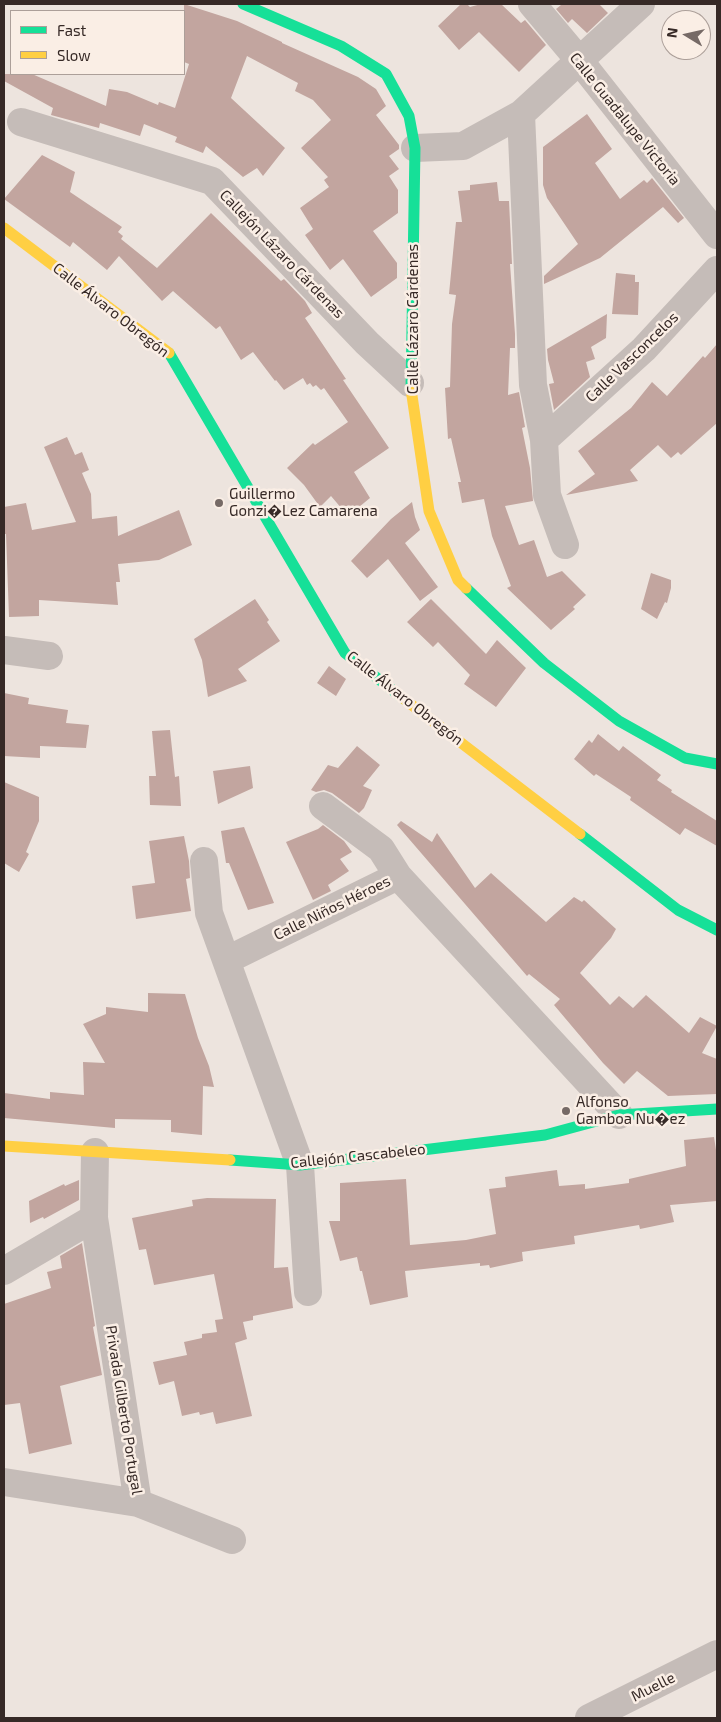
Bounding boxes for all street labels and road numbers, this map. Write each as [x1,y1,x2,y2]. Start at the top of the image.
street label: Calle Guadalupe Victoria [566,49,684,189]
street label: Callejón Lázaro Cárdenas [216,186,348,322]
street label: Calle Lázaro Cárdenas [404,244,422,394]
street label: Calle Álvaro Obregón [49,259,173,361]
street label: Calle Vasconcelos [582,308,682,406]
street label: Calle Álvaro Obregón [343,647,467,749]
street label: Calle Niños Héroes [271,872,393,944]
street label: Callejón Cascabeleo [290,1140,426,1172]
street label: Privada Gilberto Portugal [102,1324,146,1496]
street label: Muelle [628,1668,678,1706]

